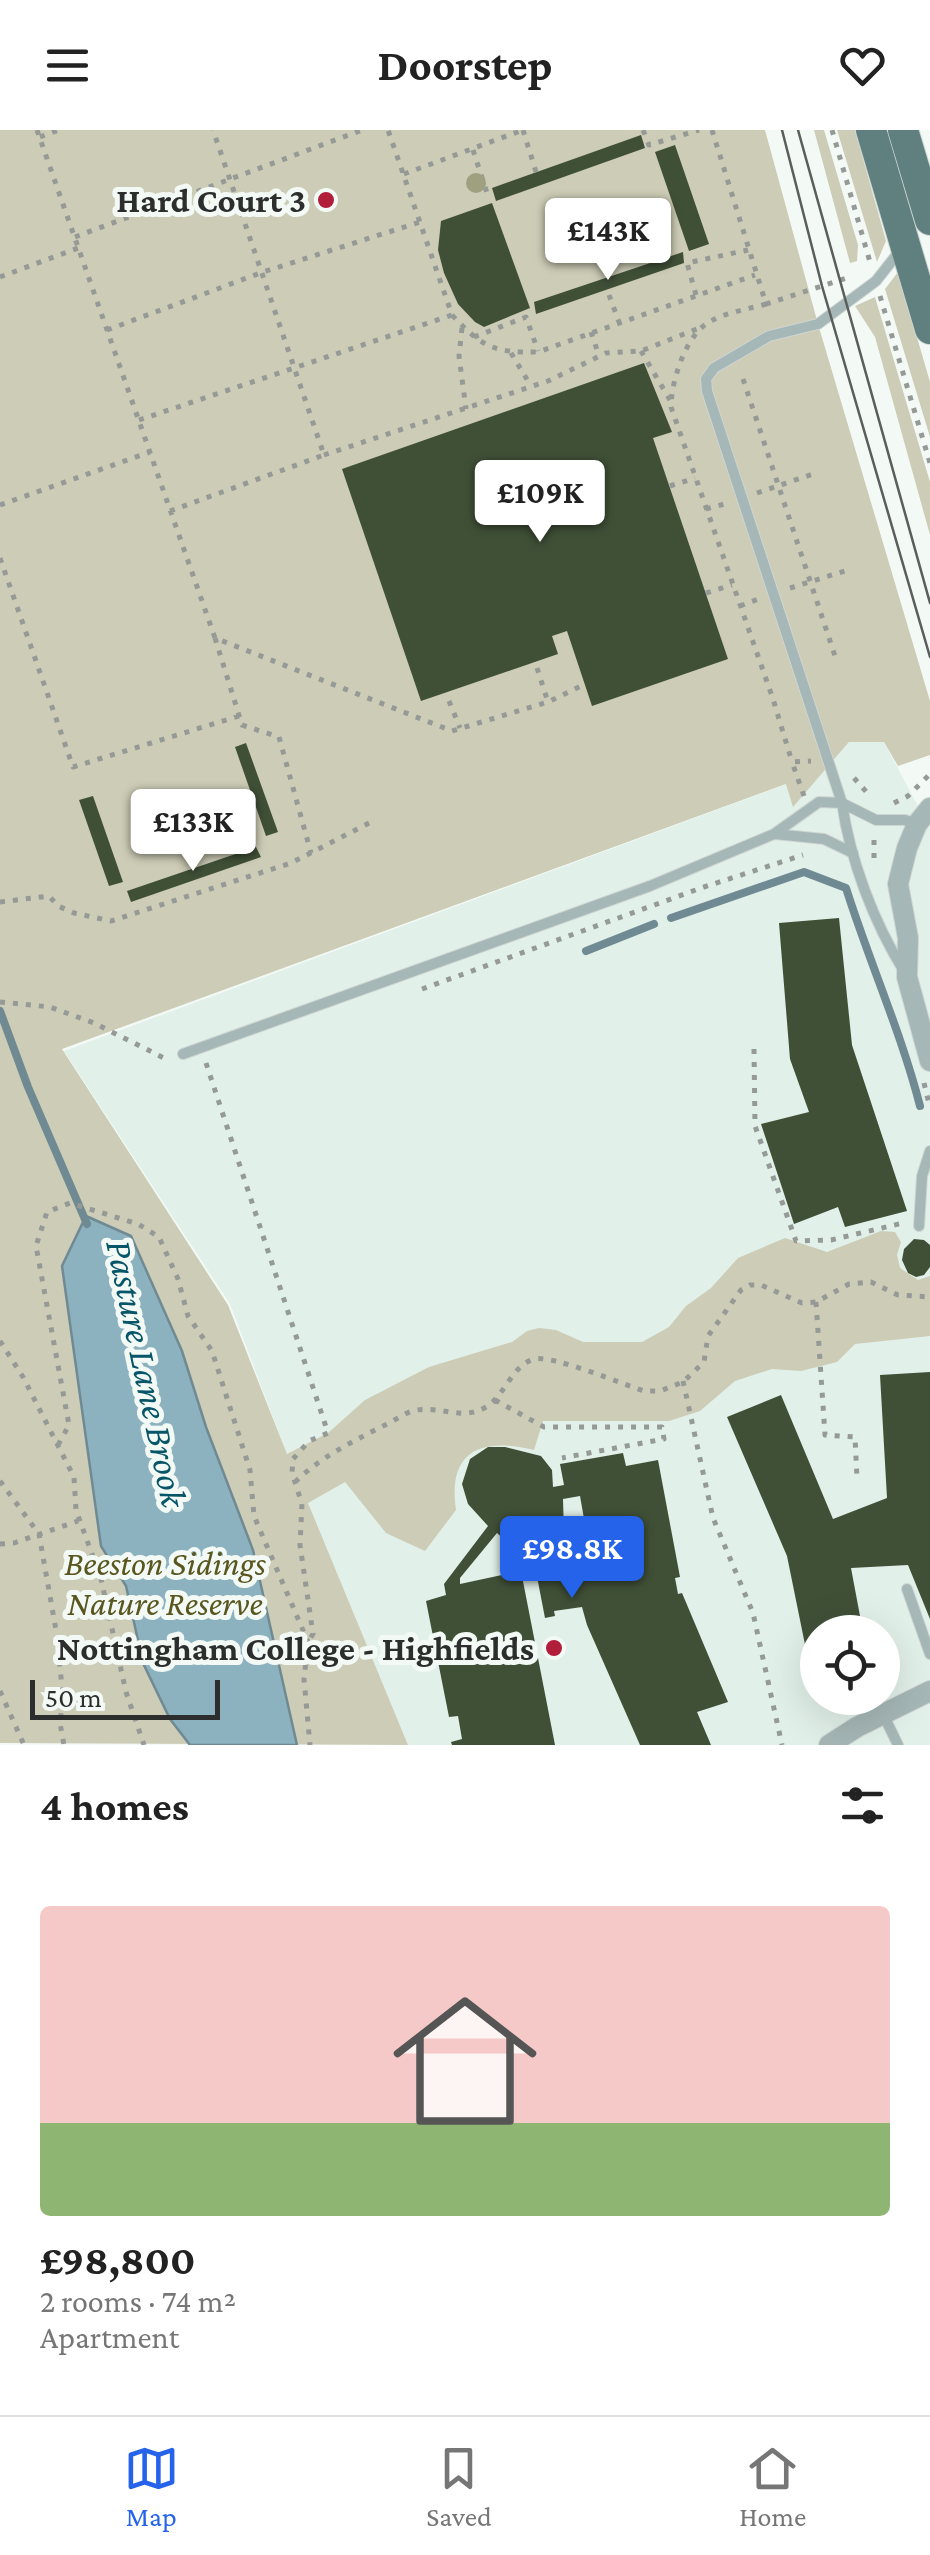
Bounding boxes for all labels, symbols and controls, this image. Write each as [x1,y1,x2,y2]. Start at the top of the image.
icon: menu [40,38,95,93]
icon: heart [835,38,890,93]
text: Doorstep [377,40,553,90]
place label: Hard Court 3 [116,181,306,220]
marker: Hard Court 3 [315,189,337,211]
pin: £143K [538,198,678,283]
text: £143K [567,212,649,248]
pin: £109K [470,460,610,545]
text: £109K [497,474,583,510]
pin: £133K [123,789,263,874]
text: £133K [153,803,233,839]
water label: Pasture Lane Brook [98,1235,196,1512]
pin: £98.8K [491,1516,653,1601]
text: £98.8K [522,1530,622,1566]
park label: Beeston Sidings Nature Reserve [64,1544,266,1623]
map controls [800,1615,900,1715]
button: locate [800,1615,900,1715]
place label: Nottingham College - Highfields [57,1629,534,1668]
marker: Nottingham College - Highfields [543,1637,565,1659]
scale bar [30,1675,220,1720]
text: 50 m [45,1682,102,1713]
icon: filters [835,1778,890,1833]
text: 4 homes [40,1782,189,1829]
icon: home [375,1971,555,2151]
text: £98,800 [40,2236,196,2283]
text: 2 rooms · 74 m² [40,2283,236,2319]
text: Apartment [40,2319,179,2355]
tab: Map [124,2441,179,2532]
tab: Saved [426,2441,492,2532]
tab: Home [739,2441,806,2532]

